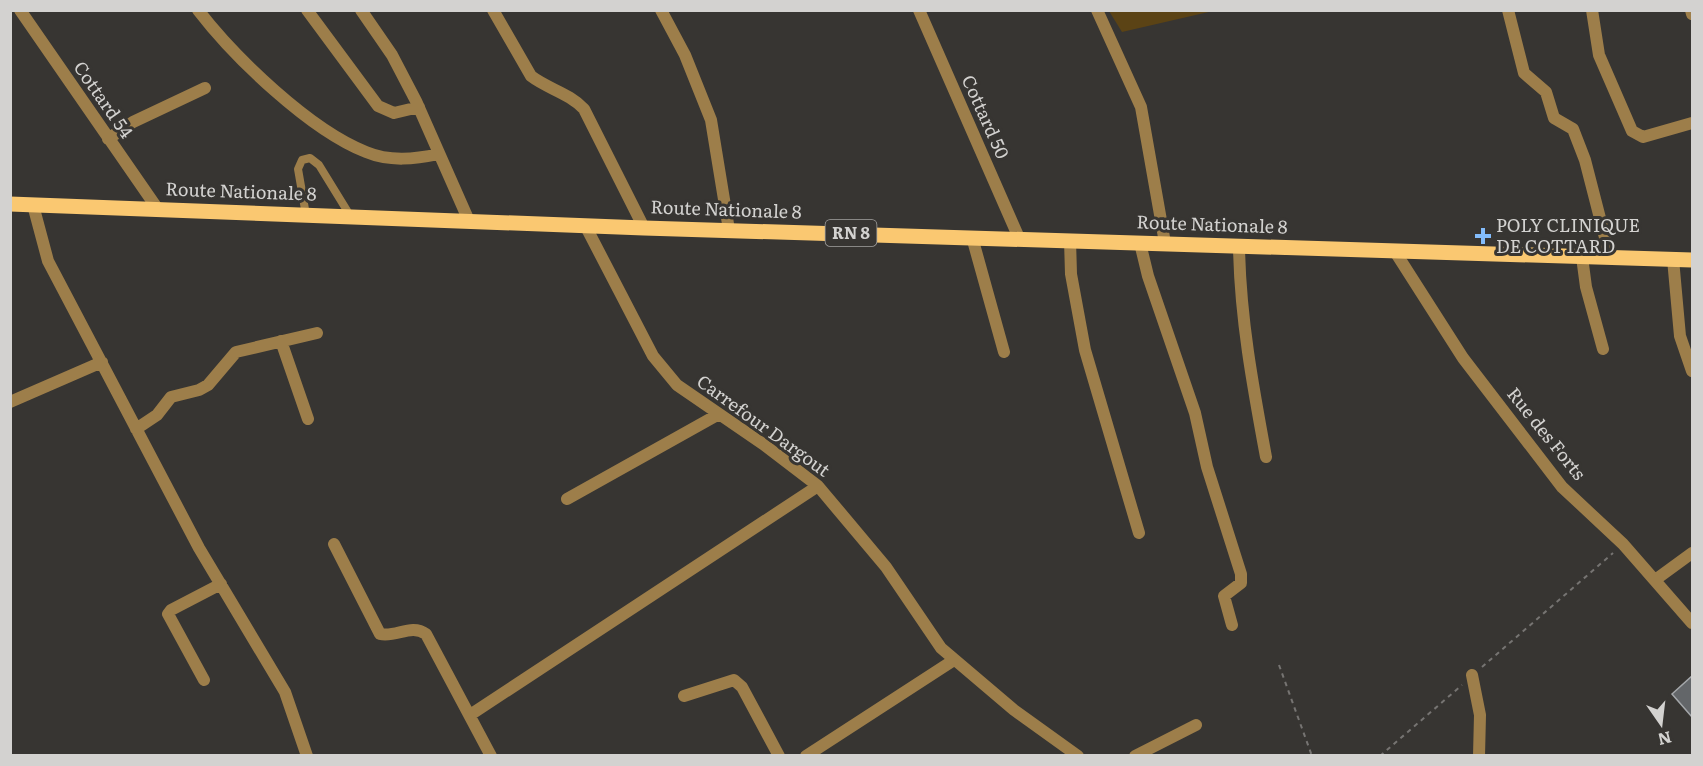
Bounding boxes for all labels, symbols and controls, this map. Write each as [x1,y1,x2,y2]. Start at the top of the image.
street label: Cottard 54 [68,55,141,143]
street label: Cottard 50 [956,70,1017,163]
street label: Route Nationale 8 [165,174,317,207]
street label: Route Nationale 8 [650,192,802,225]
street label: Route Nationale 8 [1136,207,1288,240]
place label: POLY CLINIQUE DE COTTARD [1496,211,1640,259]
road number: RN 8 [826,220,876,246]
marker: POLY CLINIQUE DE COTTARD [1474,227,1492,245]
street label: Carrefour Dargout [692,367,837,483]
street label: Rue des Forts [1501,381,1593,485]
north arrow [1631,694,1691,754]
text: N [1655,726,1674,753]

